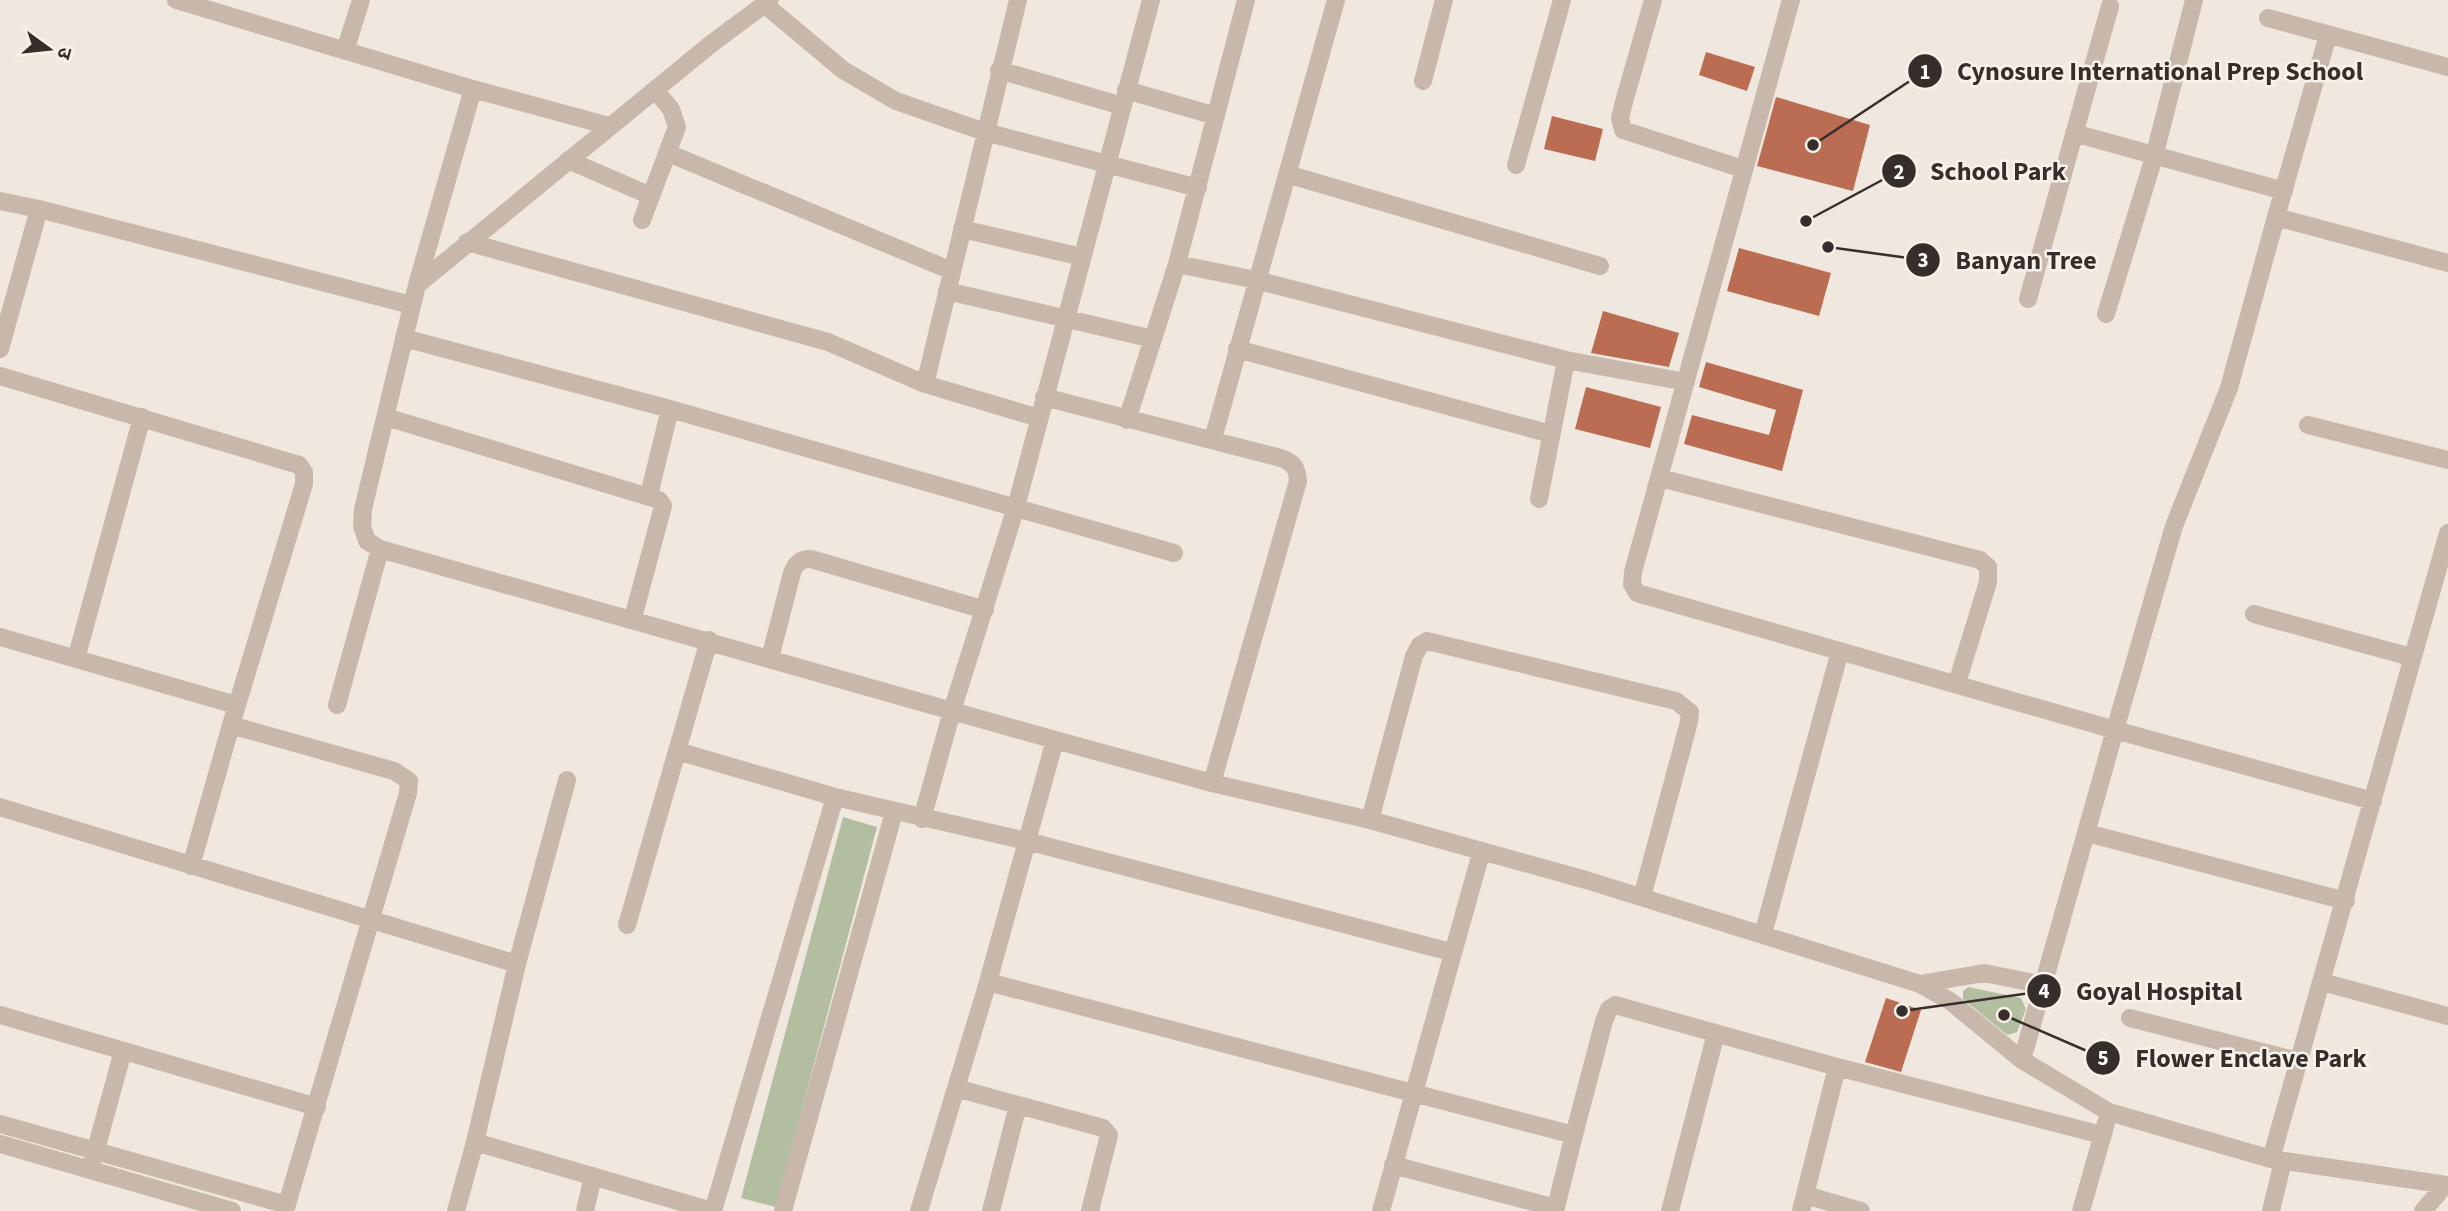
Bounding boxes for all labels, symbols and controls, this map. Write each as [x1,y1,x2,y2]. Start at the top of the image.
north arrow [14,14,84,84]
text: उ [49,44,78,63]
callout: Cynosure International Prep School [1907,48,2377,95]
text: Cynosure International Prep School [1957,53,2364,90]
text: 1 [1919,57,1931,87]
callout: School Park [1881,148,2080,195]
text: School Park [1930,153,2067,190]
text: 2 [1893,157,1905,187]
callout: Banyan Tree [1906,236,2110,283]
text: Banyan Tree [1955,242,2097,279]
text: 3 [1917,245,1929,275]
callout: Goyal Hospital [2027,967,2256,1014]
text: Goyal Hospital [2076,973,2243,1010]
text: 4 [2038,976,2050,1006]
callout: Flower Enclave Park [2086,1035,2381,1082]
text: Flower Enclave Park [2135,1040,2368,1077]
text: 5 [2097,1043,2109,1073]

